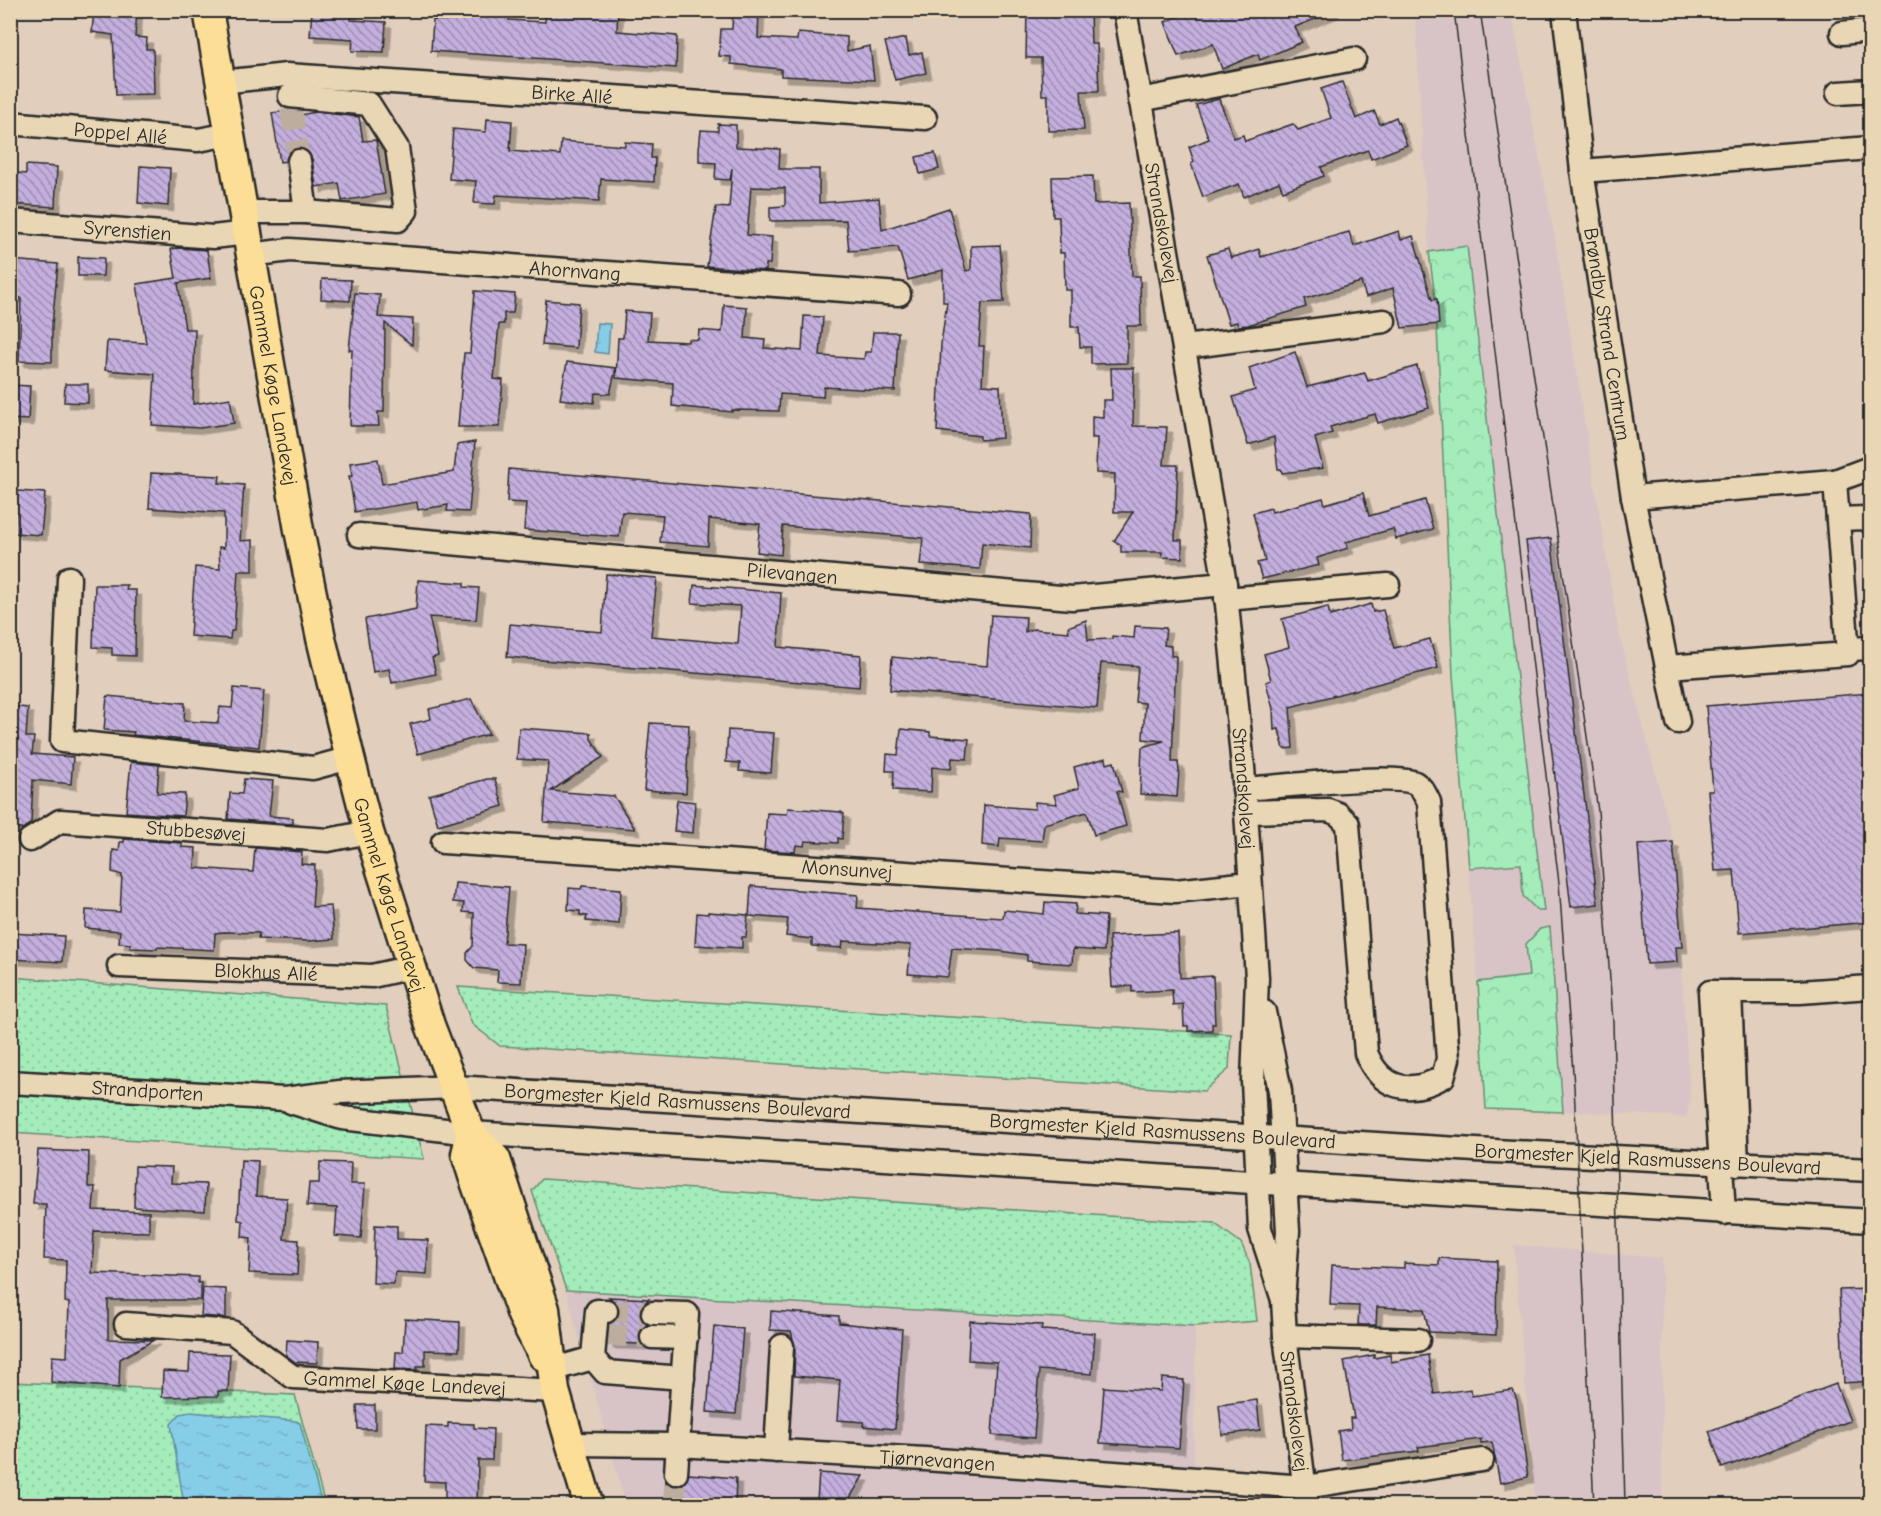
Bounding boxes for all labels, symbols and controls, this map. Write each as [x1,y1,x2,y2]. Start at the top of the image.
street label: Birke Allé [531,80,613,108]
street label: Poppel Allé [73,117,168,149]
street label: Strandskolevej [1140,161,1184,285]
street label: Syrenstien [83,215,173,245]
street label: Brøndby Strand Centrum [1580,226,1635,442]
street label: Ahornvang [528,256,622,285]
street label: Gammel Køge Landevej [245,284,302,487]
street label: Pilevangen [746,558,839,589]
street label: Strandskolevej [1228,727,1260,850]
street label: Gammel Køge Landevej [349,795,430,995]
street label: Stubbesøvej [146,816,247,846]
street label: Monsunvej [801,855,893,884]
street label: Blokhus Allé [214,958,318,985]
street label: Strandporten [91,1076,204,1105]
street label: Borgmester Kjeld Rasmussens Boulevard [504,1079,851,1123]
street label: Borgmester Kjeld Rasmussens Boulevard [989,1109,1336,1153]
street label: Borgmester Kjeld Rasmussens Boulevard [1474,1138,1822,1179]
street label: Strandskolevej [1276,1349,1314,1473]
street label: Gammel Køge Landevej [303,1366,506,1400]
street label: Tjørnevangen [879,1445,996,1476]

